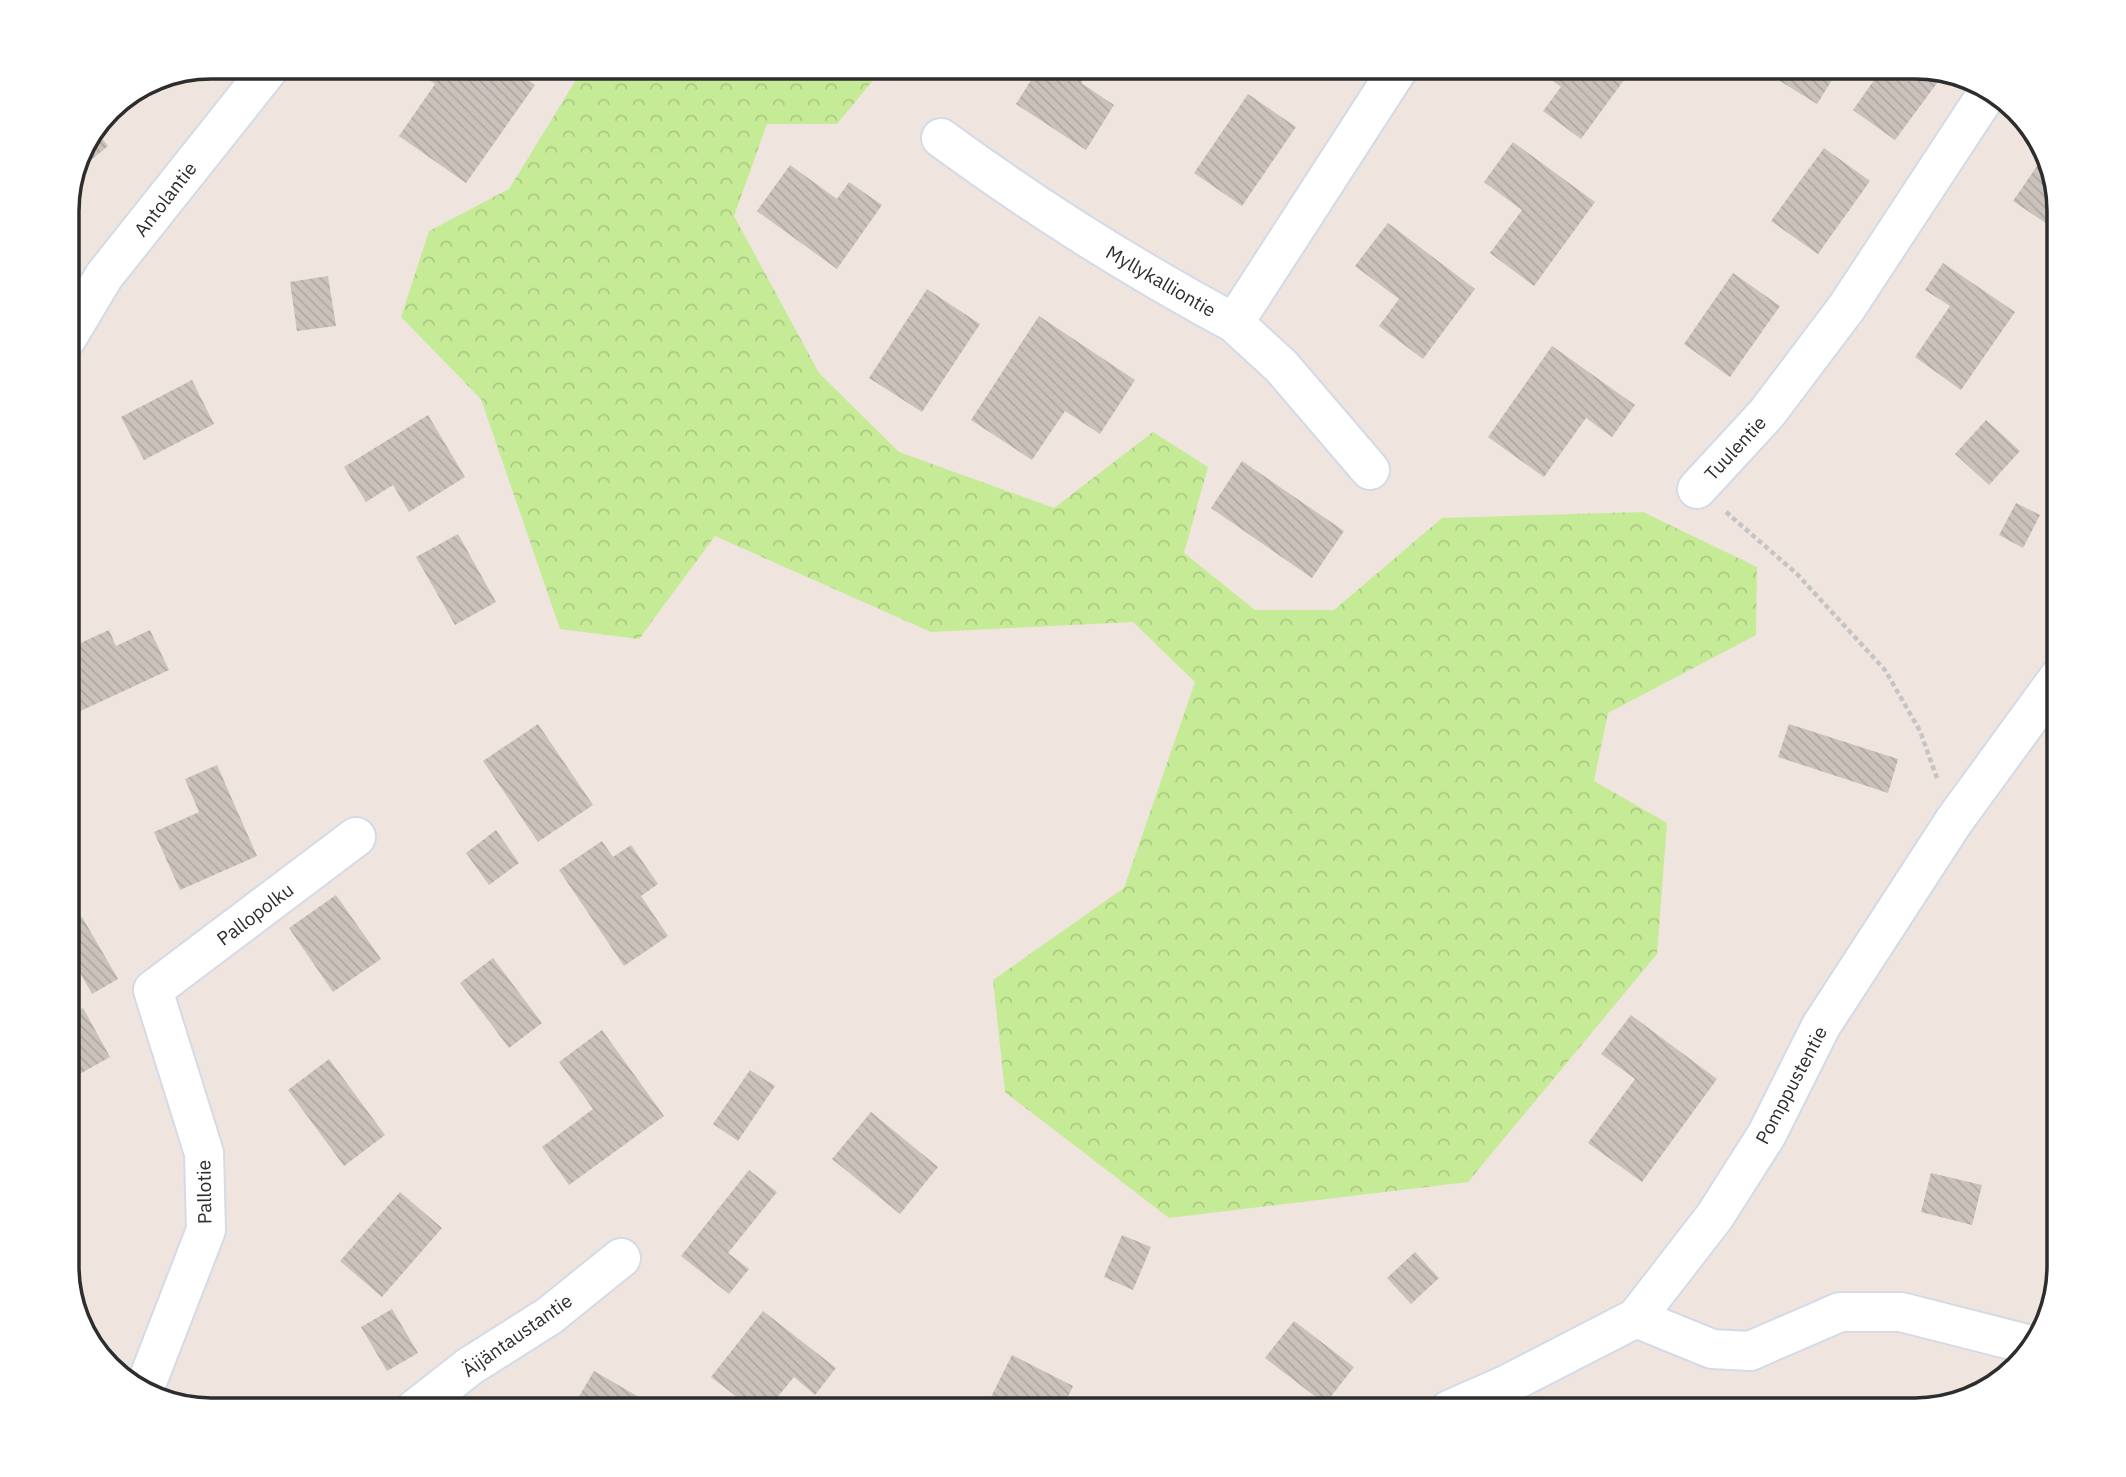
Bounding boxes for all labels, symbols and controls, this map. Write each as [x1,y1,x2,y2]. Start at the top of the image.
street label: Antolantie [128,157,202,241]
street label: Myllykalliontie [1102,240,1220,322]
street label: Tuulentie [1699,411,1771,485]
street label: Pallopolku [212,877,298,951]
street label: Pomppustentie [1750,1022,1832,1148]
street label: Pallotie [191,1160,217,1224]
street label: Äijäntaustantie [457,1288,577,1382]

